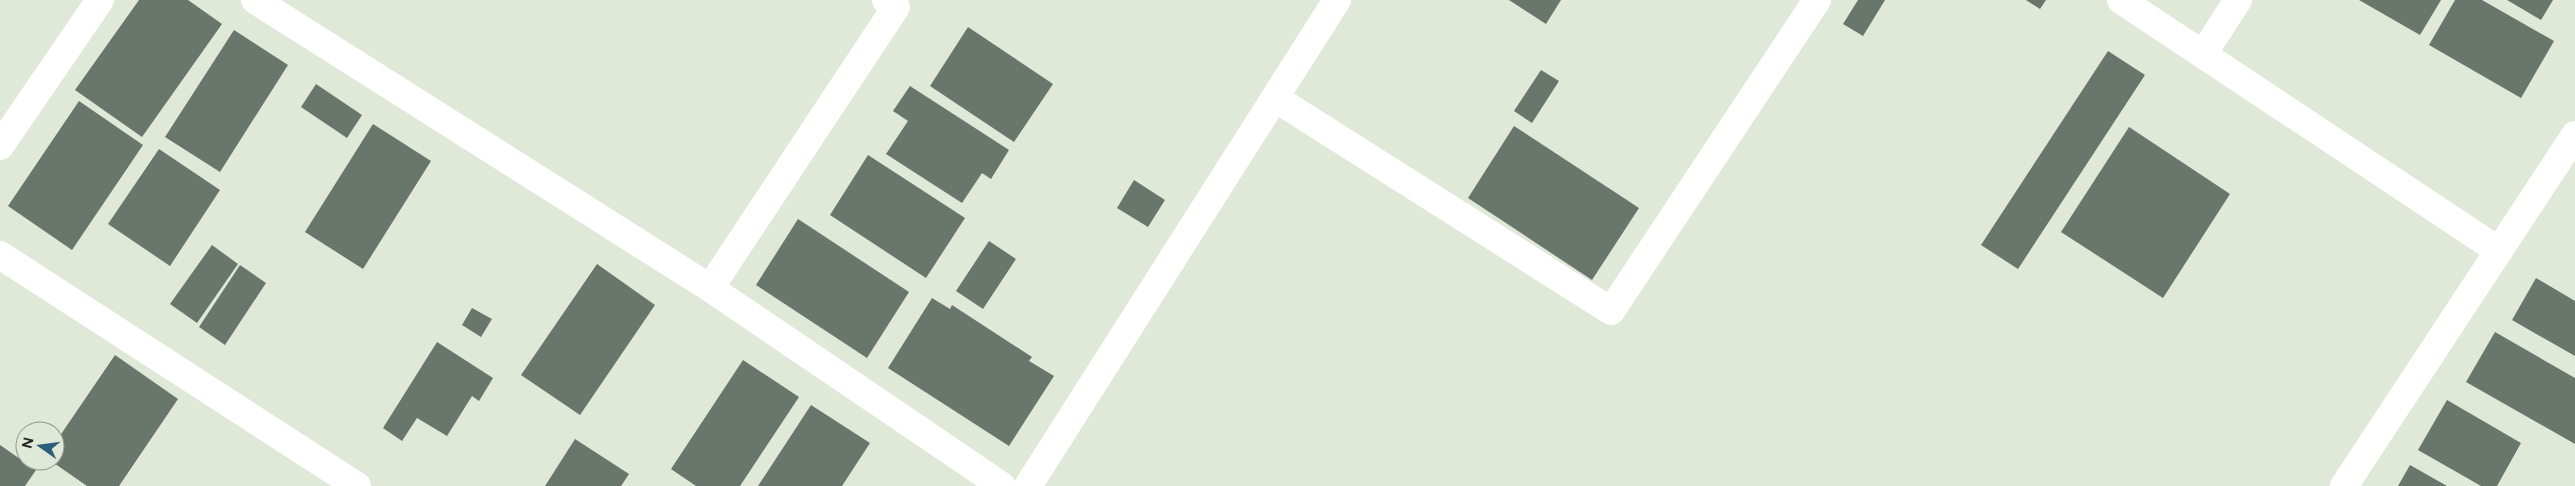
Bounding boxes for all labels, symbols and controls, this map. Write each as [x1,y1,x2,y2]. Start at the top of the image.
north arrow [15,421,65,471]
text: N [18,436,37,450]

